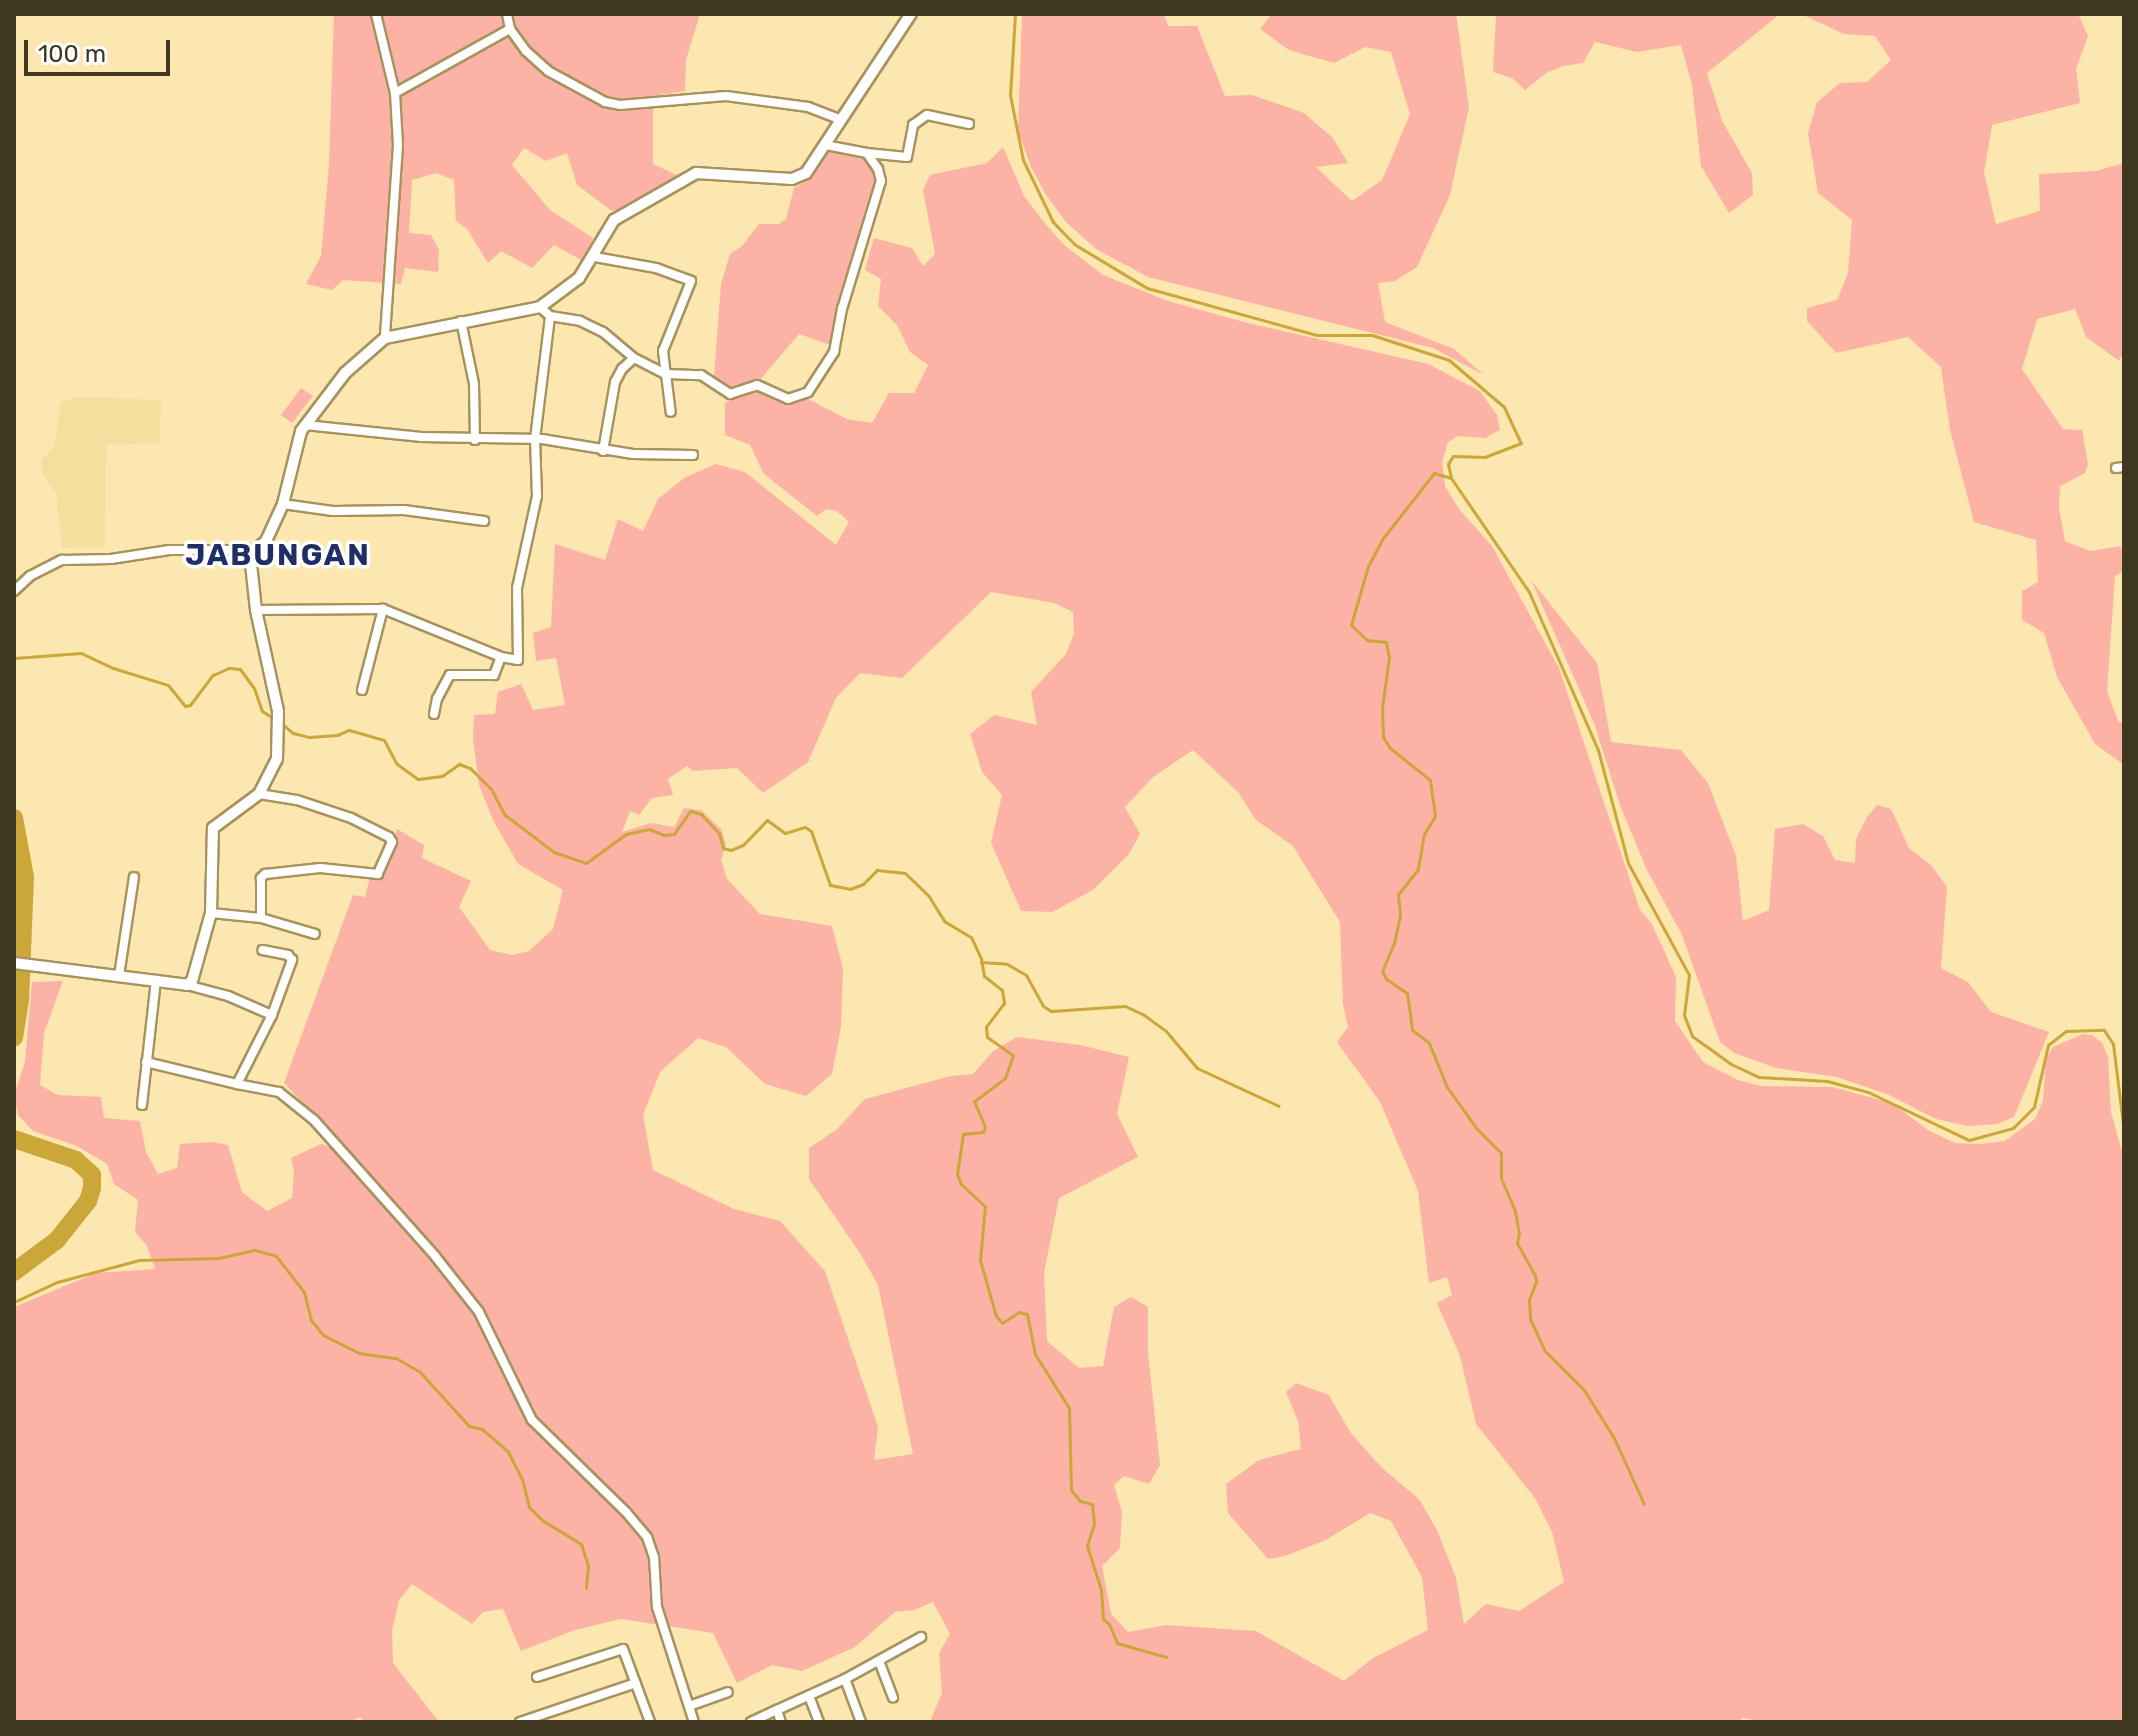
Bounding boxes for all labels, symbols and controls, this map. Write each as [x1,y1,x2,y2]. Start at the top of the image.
scale bar [28,24,174,74]
text: 100 m [38,40,106,68]
district label: JABUNGAN [185,537,371,573]

